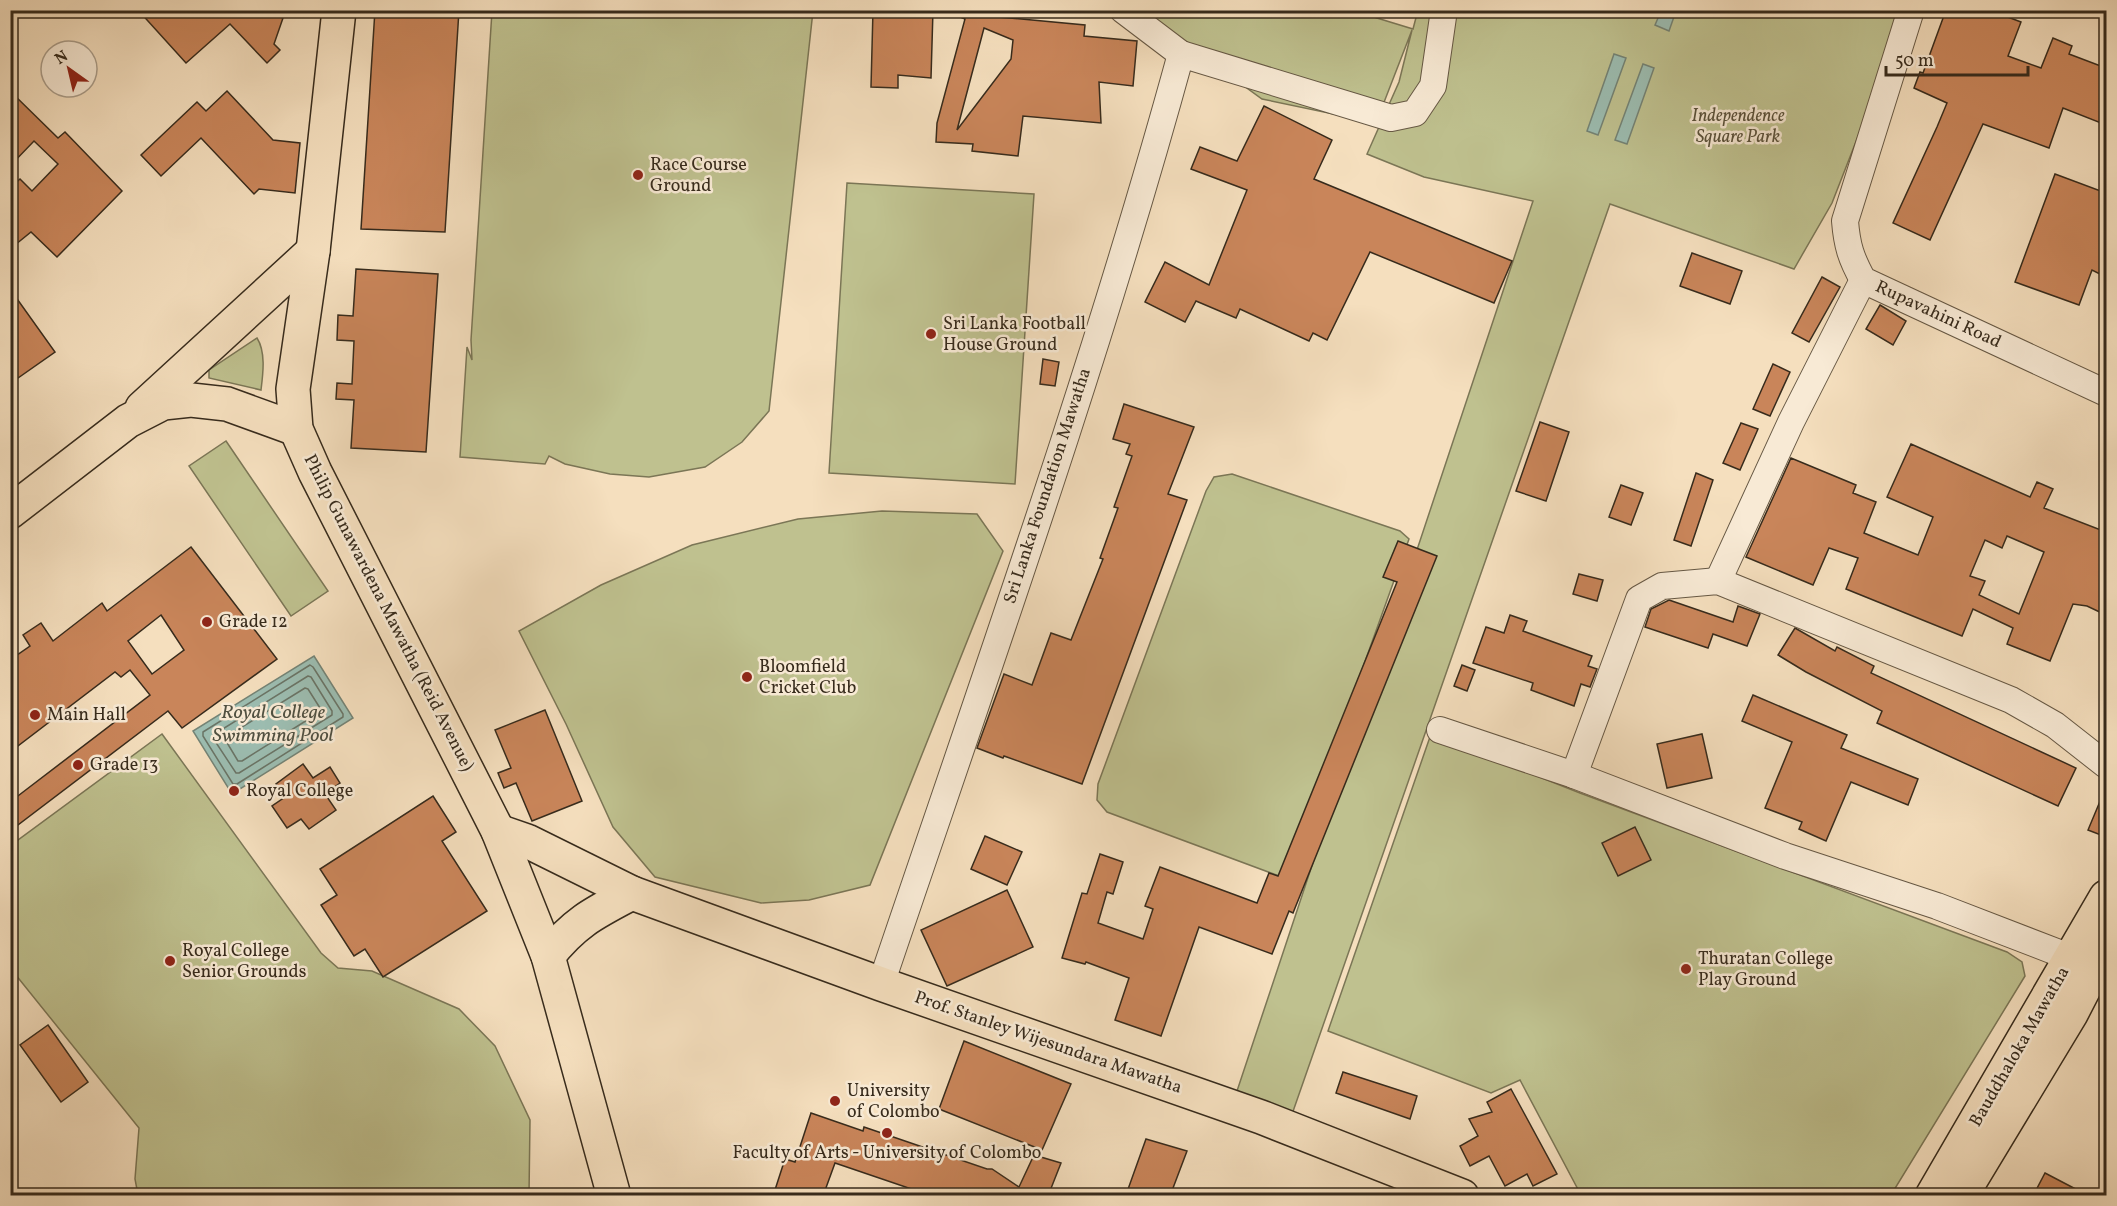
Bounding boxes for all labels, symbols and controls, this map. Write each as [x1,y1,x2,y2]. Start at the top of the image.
north arrow [39,39,99,99]
scale bar [1886,39,2028,77]
text: N [51,46,73,71]
text: 50 m [1895,49,1934,74]
park label: Independence Square Park [1692,104,1785,150]
place label: Race Course Ground [650,153,747,199]
marker: Race Course Ground [631,168,645,182]
street label: Rupavahini Road [1871,275,2005,355]
place label: Sri Lanka Football House Ground [943,312,1086,358]
marker: Sri Lanka Football House Ground [924,327,938,341]
street label: Sri Lanka Foundation Mawatha [998,365,1098,607]
street label: Philip Gunawardena Mawatha (Reid Avenue) [297,450,479,776]
place label: Grade 12 [219,610,288,635]
marker: Grade 12 [200,615,214,629]
place label: Bloomfield Cricket Club [759,655,857,701]
marker: Bloomfield Cricket Club [740,670,754,684]
water label: Royal College Swimming Pool [212,699,334,750]
place label: Main Hall [47,703,126,728]
marker: Main Hall [28,708,42,722]
place label: Grade 13 [90,753,158,778]
marker: Grade 13 [71,758,85,772]
place label: Royal College [246,779,353,804]
marker: Royal College [227,784,241,798]
place label: Royal College Senior Grounds [182,939,306,985]
place label: Thuratan College Play Ground [1698,947,1833,993]
marker: Royal College Senior Grounds [163,954,177,968]
marker: Thuratan College Play Ground [1679,962,1693,976]
street label: Bauddhaloka Mawatha [1964,962,2076,1132]
street label: Prof. Stanley Wijesundara Mawatha [911,985,1185,1101]
place label: University of Colombo [847,1079,940,1125]
marker: University of Colombo [828,1094,842,1108]
marker: Faculty of Arts - University of Colombo [880,1126,894,1140]
place label: Faculty of Arts - University of Colombo [733,1141,1041,1166]

